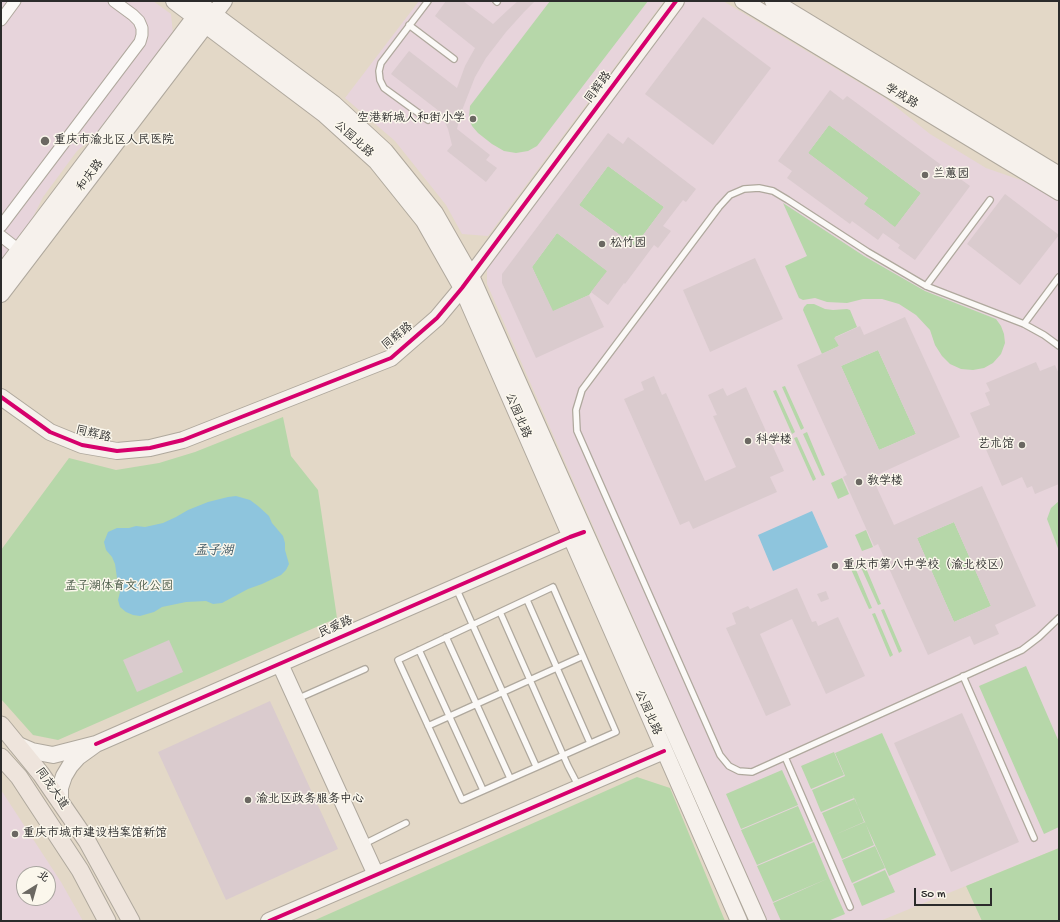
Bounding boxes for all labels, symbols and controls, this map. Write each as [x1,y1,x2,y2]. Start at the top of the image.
street label: 同辉路 [582,69,616,107]
street label: 学成路 [882,82,920,112]
place label: 空港新城人和街小学 [357,112,465,126]
marker: 空港新城人和街小学 [468,114,478,124]
street label: 公园北路 [330,119,376,161]
place label: 重庆市渝北区人民医院 [54,134,174,148]
marker: 重庆市渝北区人民医院 [39,135,51,147]
street label: 和庆路 [74,157,108,195]
place label: 兰蕙园 [933,168,969,182]
marker: 兰蕙园 [920,170,930,180]
place label: 松竹园 [610,237,646,251]
marker: 松竹园 [597,239,607,249]
street label: 同辉路 [379,320,417,354]
street label: 公园北路 [501,391,533,441]
street label: 同辉路 [74,424,112,446]
place label: 科学楼 [756,434,792,448]
marker: 科学楼 [743,436,753,446]
place label: 艺术馆 [978,438,1014,452]
marker: 艺术馆 [1017,440,1027,450]
place label: 教学楼 [867,475,903,489]
marker: 教学楼 [854,477,864,487]
water label: 孟子湖 [195,544,233,560]
place label: 重庆市第八中学校（渝北校区） [843,559,1011,573]
marker: 重庆市第八中学校（渝北校区） [830,561,840,571]
park label: 孟子湖体育文化公园 [65,580,173,594]
street label: 民爱路 [317,614,355,642]
street label: 公园北路 [631,688,663,738]
street label: 同茂大道 [31,765,71,813]
place label: 渝北区政务服务中心 [256,793,364,807]
marker: 渝北区政务服务中心 [243,795,253,805]
place label: 重庆市城市建设档案馆新馆 [23,827,167,841]
marker: 重庆市城市建设档案馆新馆 [10,829,20,839]
north arrow [16,866,56,906]
text: 北 [35,869,51,885]
scale bar [916,880,994,906]
text: 50 m [921,888,946,902]

